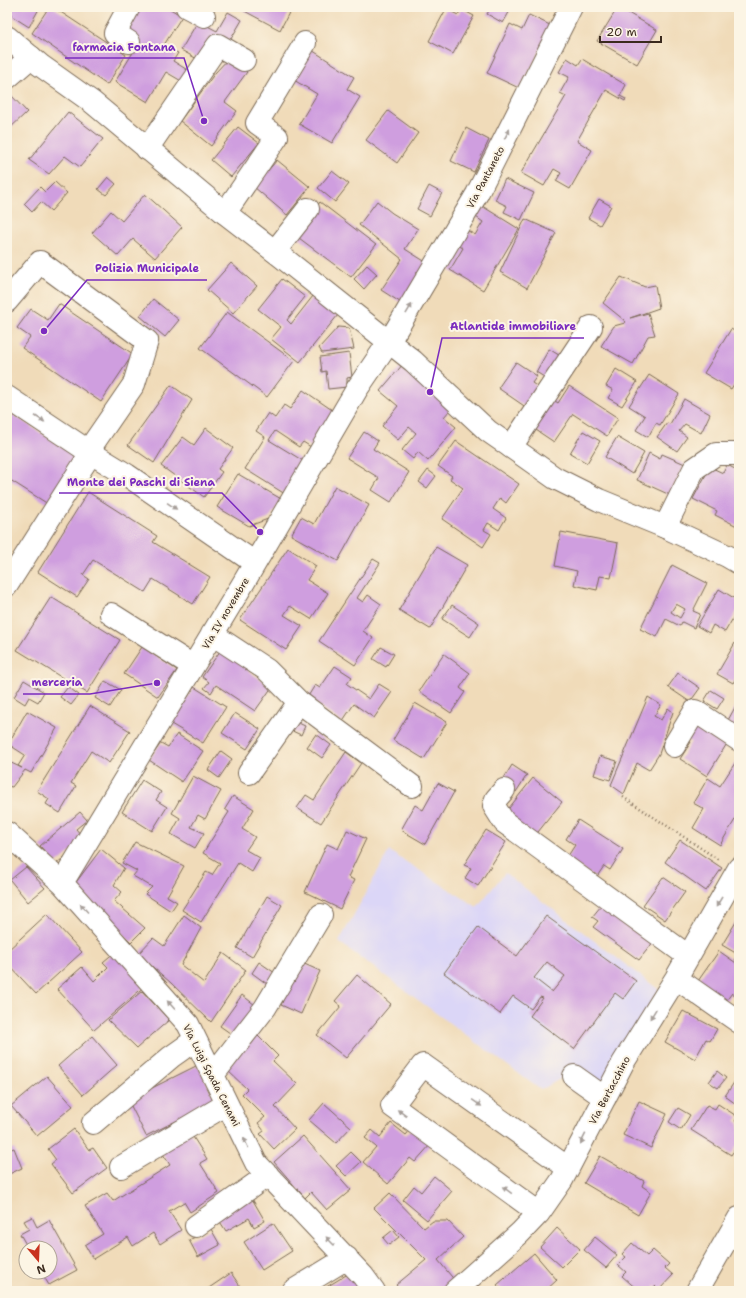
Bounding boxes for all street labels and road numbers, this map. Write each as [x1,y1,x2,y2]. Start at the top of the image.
street label: Via Pantaneto [464,144,507,211]
street label: Via IV novembre [199,575,252,652]
street label: Via Luigi Spada Cenami [180,1022,243,1129]
street label: Via Bertacchino [586,1054,633,1127]

